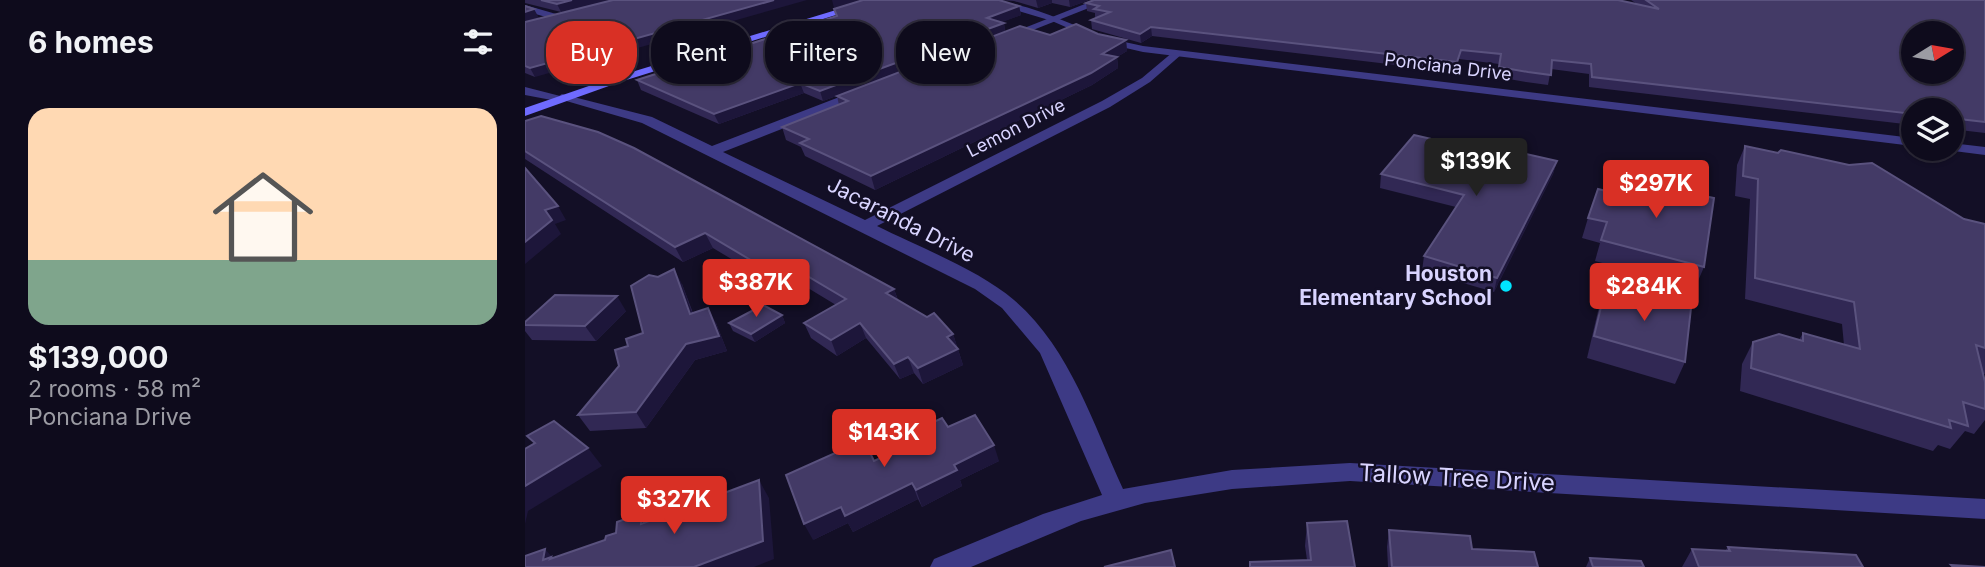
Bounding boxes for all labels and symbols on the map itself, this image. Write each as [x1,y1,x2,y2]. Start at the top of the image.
north arrow [1901,21,1963,84]
street label: Ponciana Drive [1383,48,1513,85]
street label: Lemon Drive [963,94,1068,161]
pin: $139K [1427,138,1525,198]
pin: $297K [1607,160,1705,220]
street label: Jacaranda Drive [823,172,979,268]
pin: $387K [707,260,805,319]
place label: Houston Elementary School [1299,261,1492,310]
pin: $284K [1595,264,1693,323]
marker: Houston Elementary School [1498,278,1514,294]
pin: $143K [835,410,933,469]
street label: Tallow Tree Drive [1358,458,1556,497]
pin: $327K [625,476,723,536]

